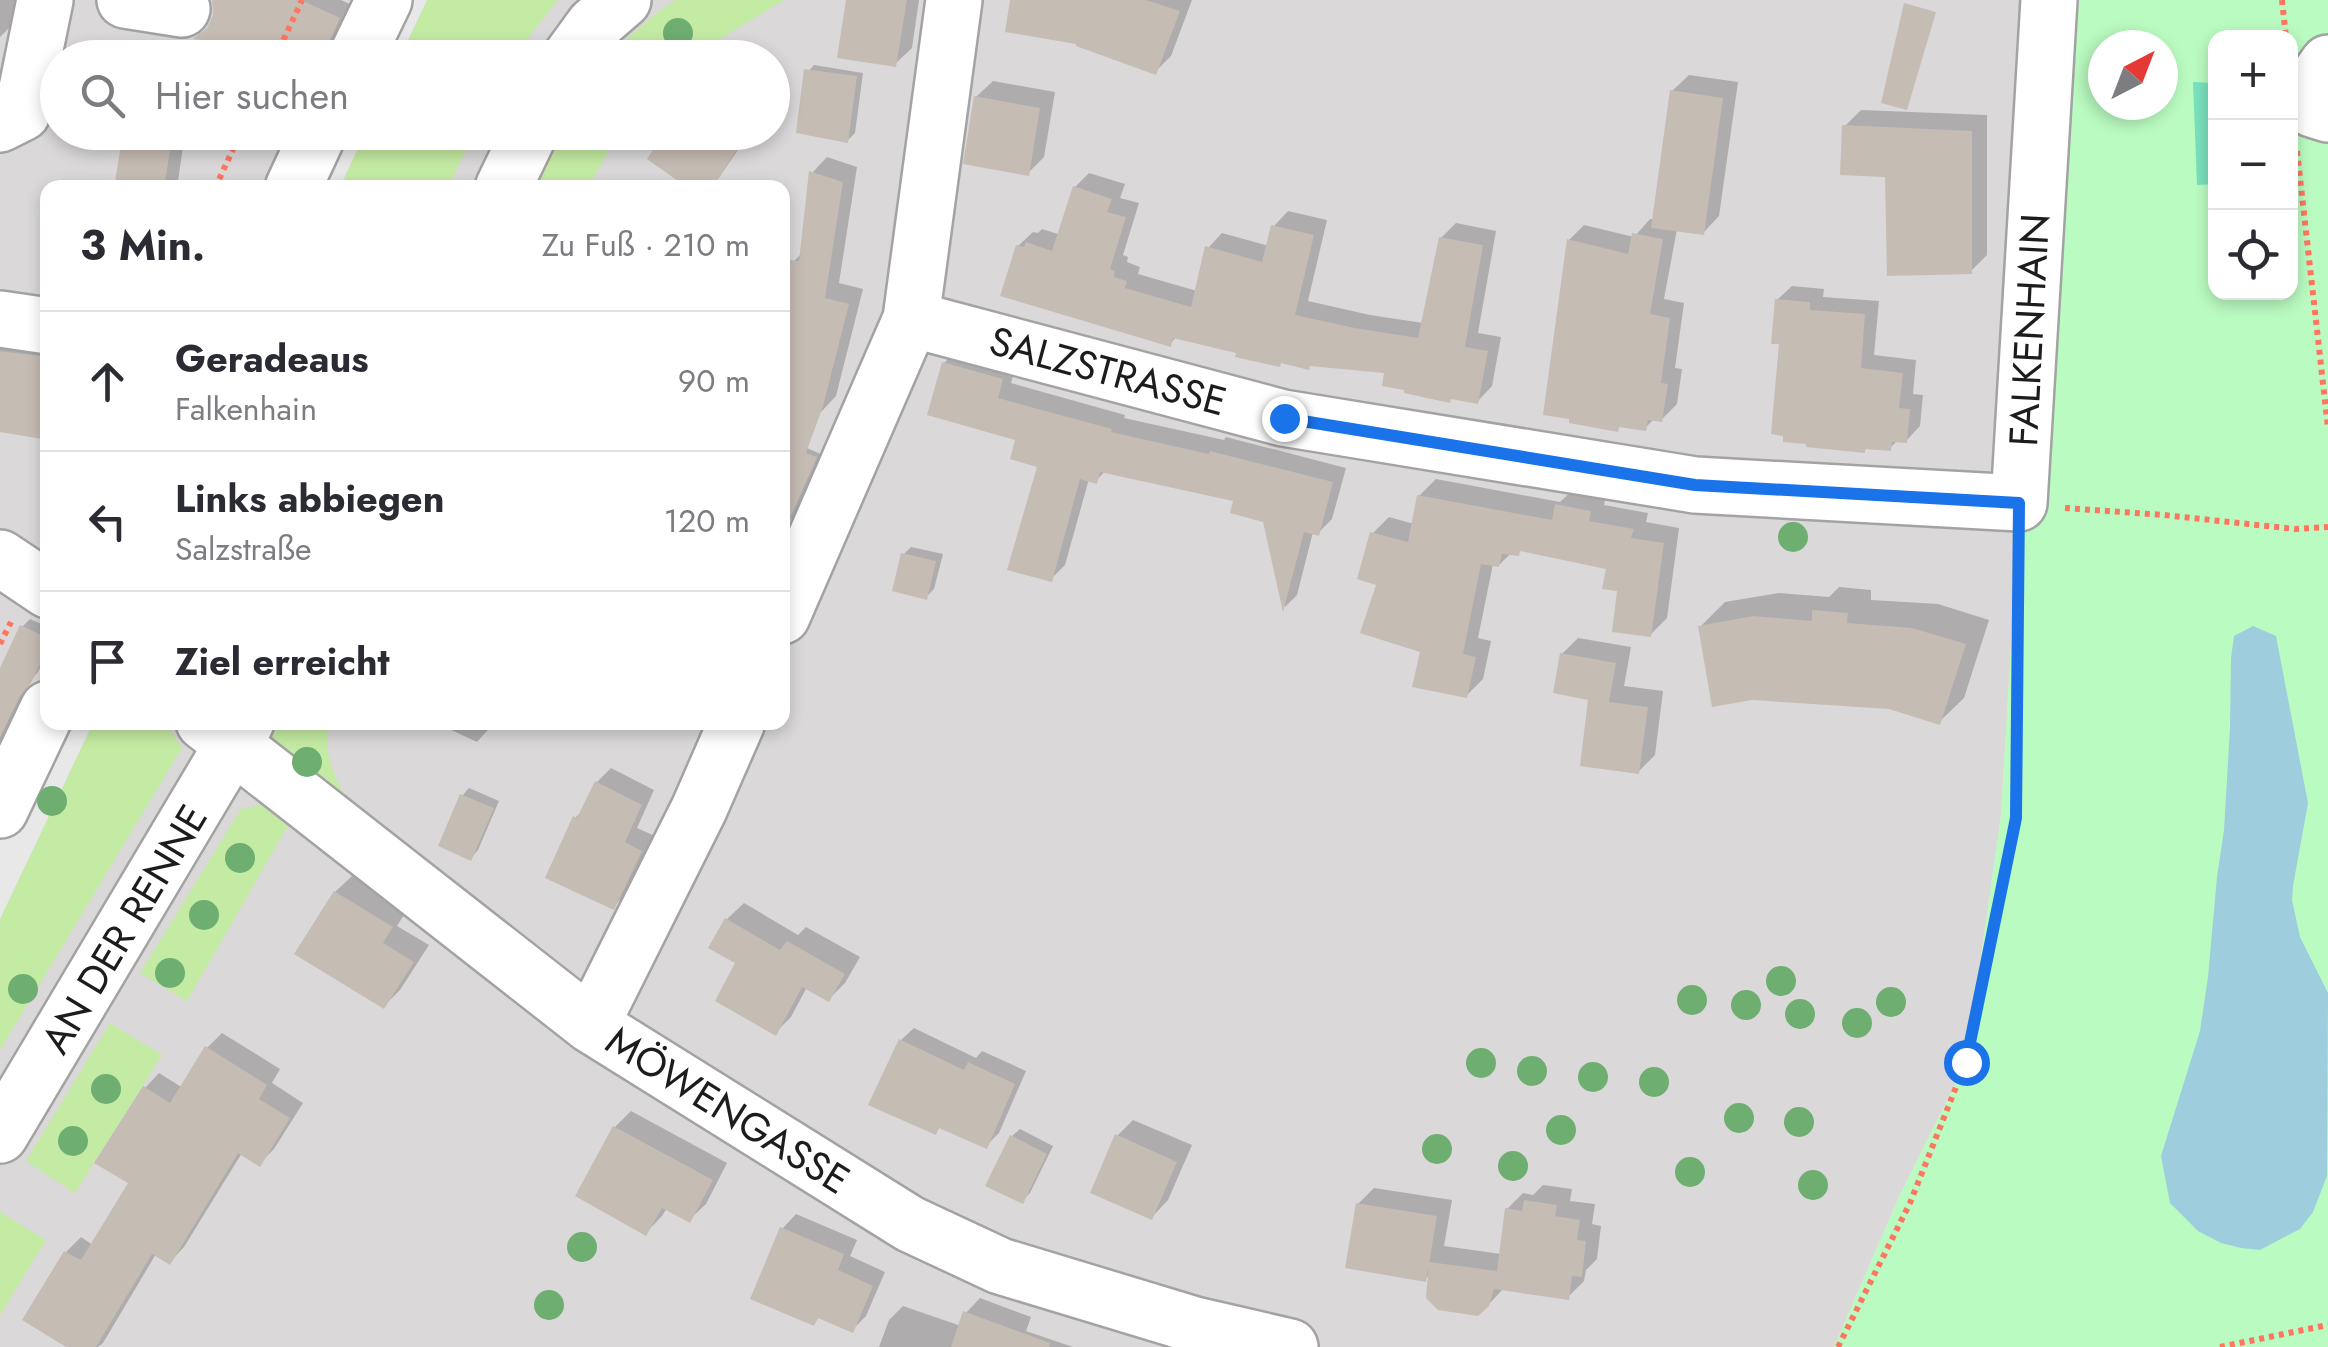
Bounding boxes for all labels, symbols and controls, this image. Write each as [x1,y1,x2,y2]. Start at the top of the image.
north arrow [2088,30,2178,120]
map controls [2208,30,2298,300]
button: + [2208,30,2298,120]
search box [40,40,790,150]
icon: search [75,68,130,123]
text: Hier suchen [155,68,349,123]
button: − [2208,120,2298,210]
button: locate [2208,210,2298,300]
street label: FALKENHAIN [1994,212,2064,448]
text: 3 Min. [80,215,205,276]
text: Zu Fuß · 210 m [542,222,750,268]
street label: SALZSTRASSE [983,312,1233,430]
text: Geradeaus [175,331,369,386]
icon: ahead [80,354,135,409]
text: 90 m [678,358,750,404]
text: Falkenhain [175,386,317,432]
route end [1262,396,1308,442]
text: Links abbiegen [175,471,445,526]
icon: left [80,494,135,549]
text: 120 m [664,498,750,544]
text: Salzstraße [175,526,312,572]
icon: arrive [80,634,135,689]
text: Ziel erreicht [175,634,390,689]
street label: AN DER RENNE [27,793,221,1065]
street label: MÖWENGASSE [595,1012,861,1208]
route start [1944,1040,1990,1086]

